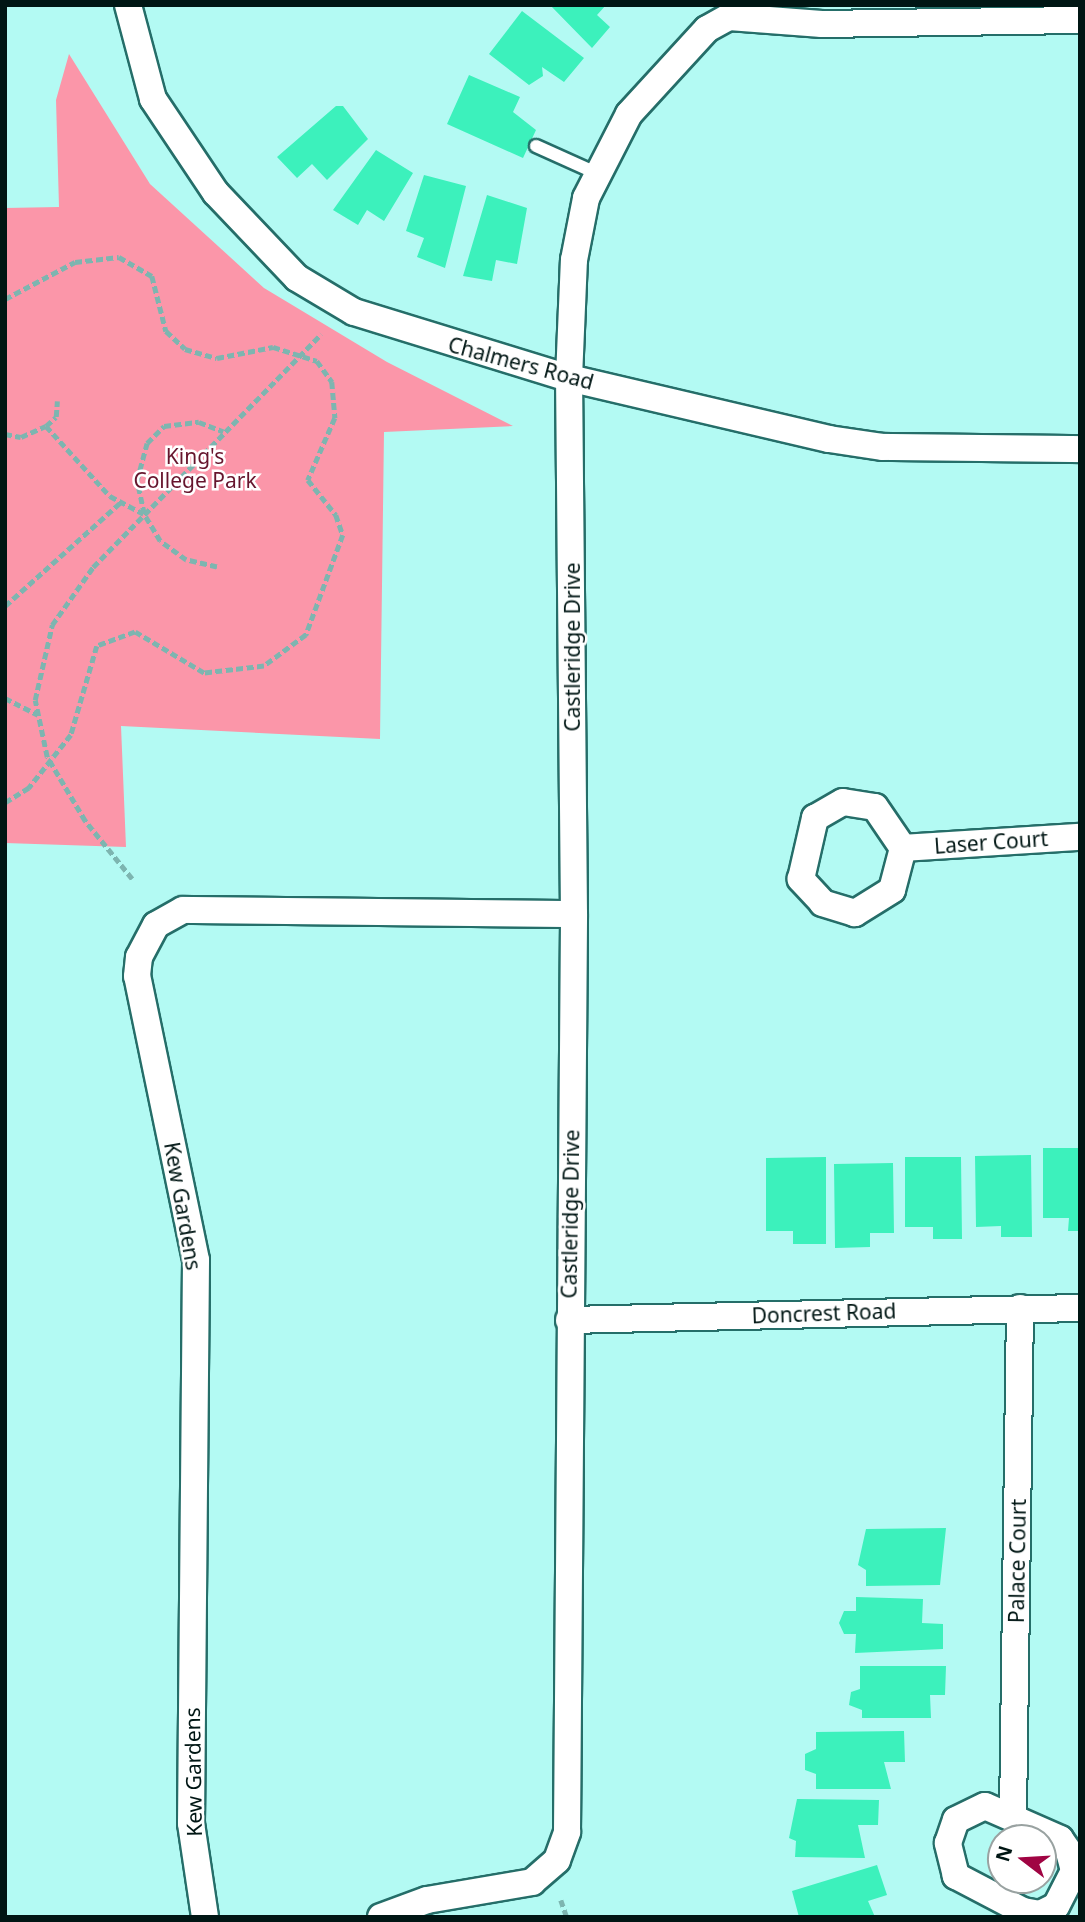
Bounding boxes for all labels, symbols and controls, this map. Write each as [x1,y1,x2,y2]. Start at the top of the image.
street label: Chalmers Road [445,331,597,395]
park label: King's College Park [133,443,257,493]
street label: Castleridge Drive [559,562,585,732]
street label: Laser Court [933,825,1049,859]
street label: Castleridge Drive [556,1129,584,1299]
street label: Kew Gardens [159,1140,207,1272]
street label: Doncrest Road [751,1298,897,1328]
street label: Palace Court [1003,1499,1031,1623]
street label: Kew Gardens [179,1707,207,1837]
north arrow [987,1824,1057,1894]
text: N [989,1842,1019,1865]

